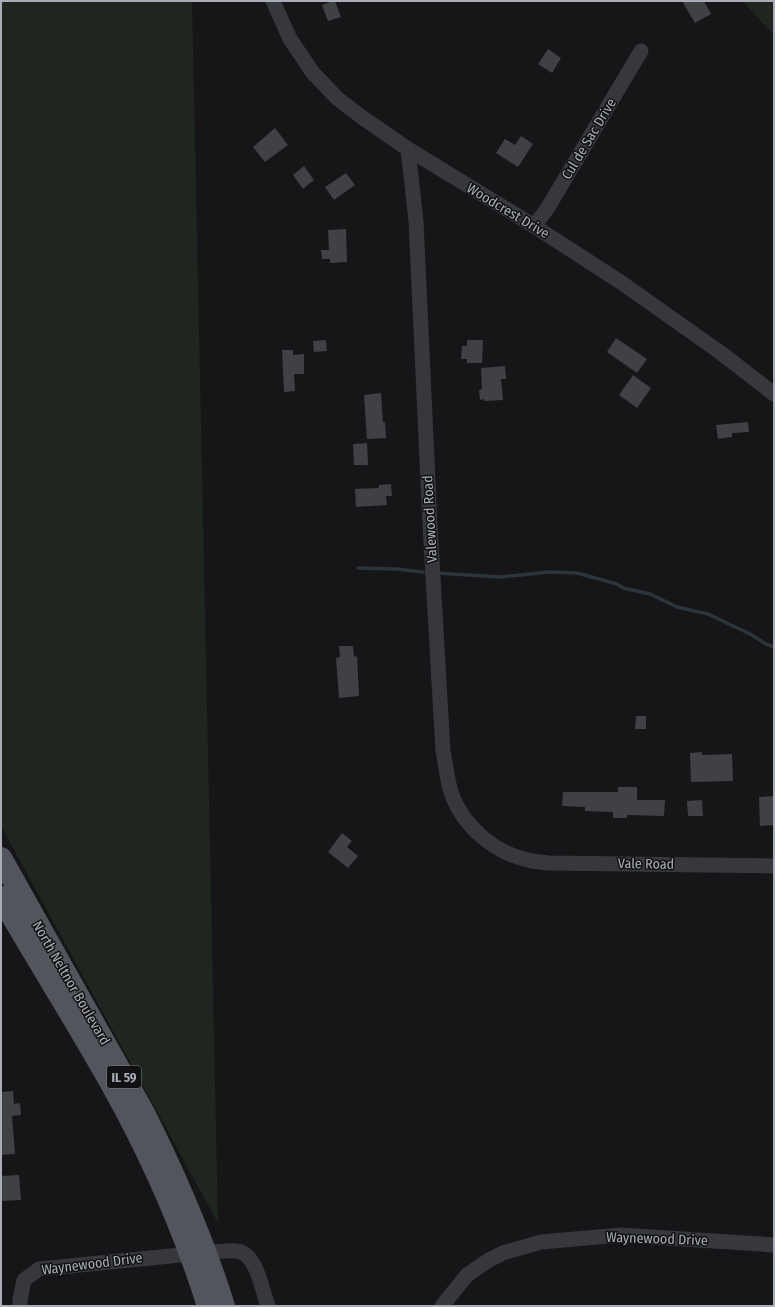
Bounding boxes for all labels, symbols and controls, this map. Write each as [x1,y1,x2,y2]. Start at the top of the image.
street label: Cul de Sac Drive [558,95,620,183]
street label: Woodcrest Drive [464,180,553,242]
street label: Valewood Road [419,475,441,563]
street label: Vale Road [618,855,674,873]
street label: North Neltnor Boulevard [29,918,113,1048]
road number: IL 59 [107,1066,141,1088]
street label: Waynewood Drive [606,1229,708,1249]
street label: Waynewood Drive [41,1249,144,1279]

